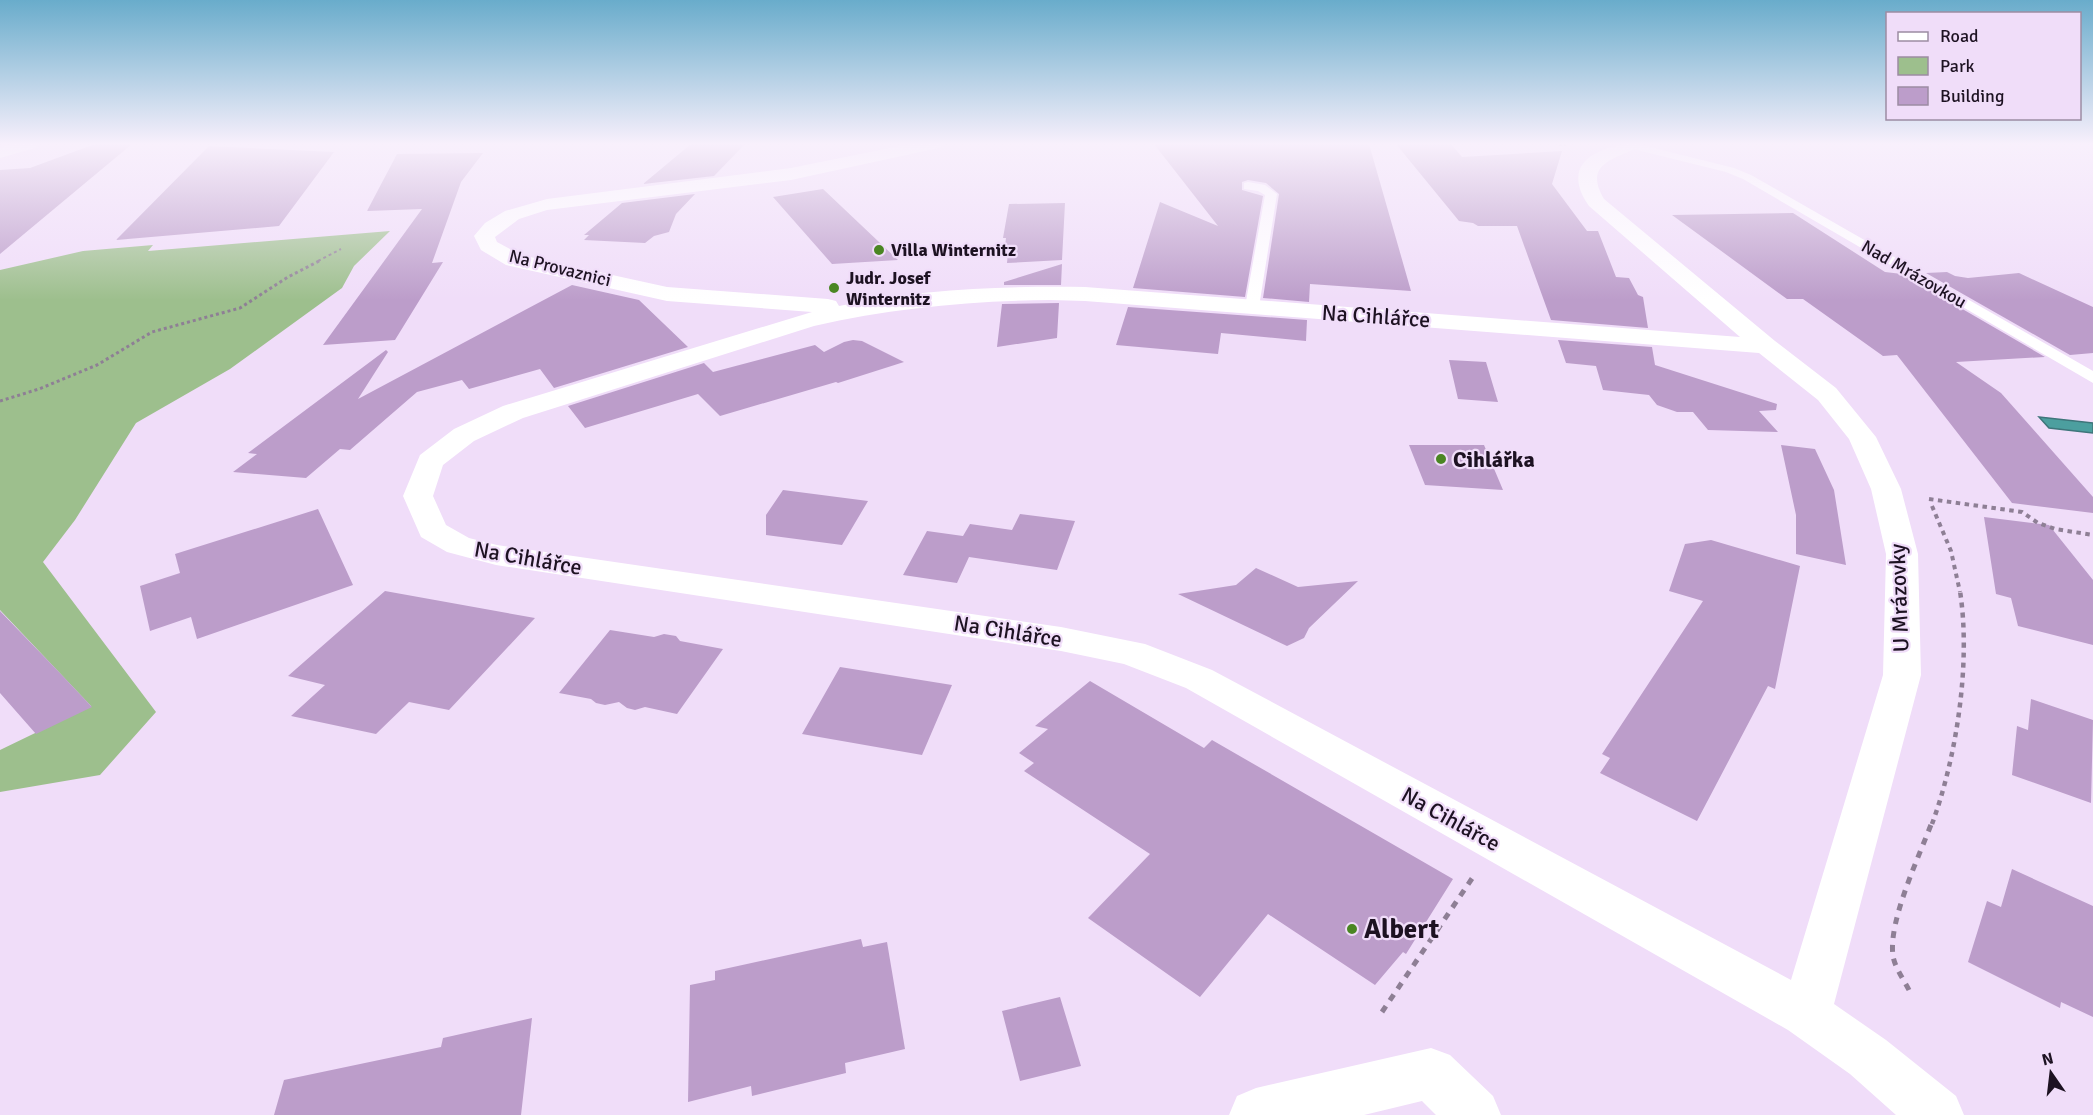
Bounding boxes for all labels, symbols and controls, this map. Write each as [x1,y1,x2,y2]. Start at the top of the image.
legend [1886,12,2081,120]
text: Road [1940,25,1979,47]
text: Park [1940,55,1975,77]
text: Building [1940,85,2004,107]
street label: Nad Mrázovkou [1857,235,1971,313]
place label: Villa Winternitz [891,239,1016,261]
marker: Villa Winternitz [872,243,886,257]
street label: Na Provaznici [507,245,613,291]
place label: Judr. Josef Winternitz [846,267,932,310]
marker: Judr. Josef Winternitz [827,281,841,295]
street label: Na Cihlářce [1321,299,1431,333]
place label: Cihlářka [1453,446,1535,473]
marker: Cihlářka [1434,452,1448,466]
street label: Na Cihlářce [472,535,584,581]
street label: U Mrázovky [1884,543,1914,653]
street label: Na Cihlářce [952,609,1064,653]
street label: Na Cihlářce [1397,781,1505,857]
place label: Albert [1364,913,1439,946]
marker: Albert [1345,922,1359,936]
north arrow [2021,1043,2081,1103]
text: N [2040,1048,2055,1070]

